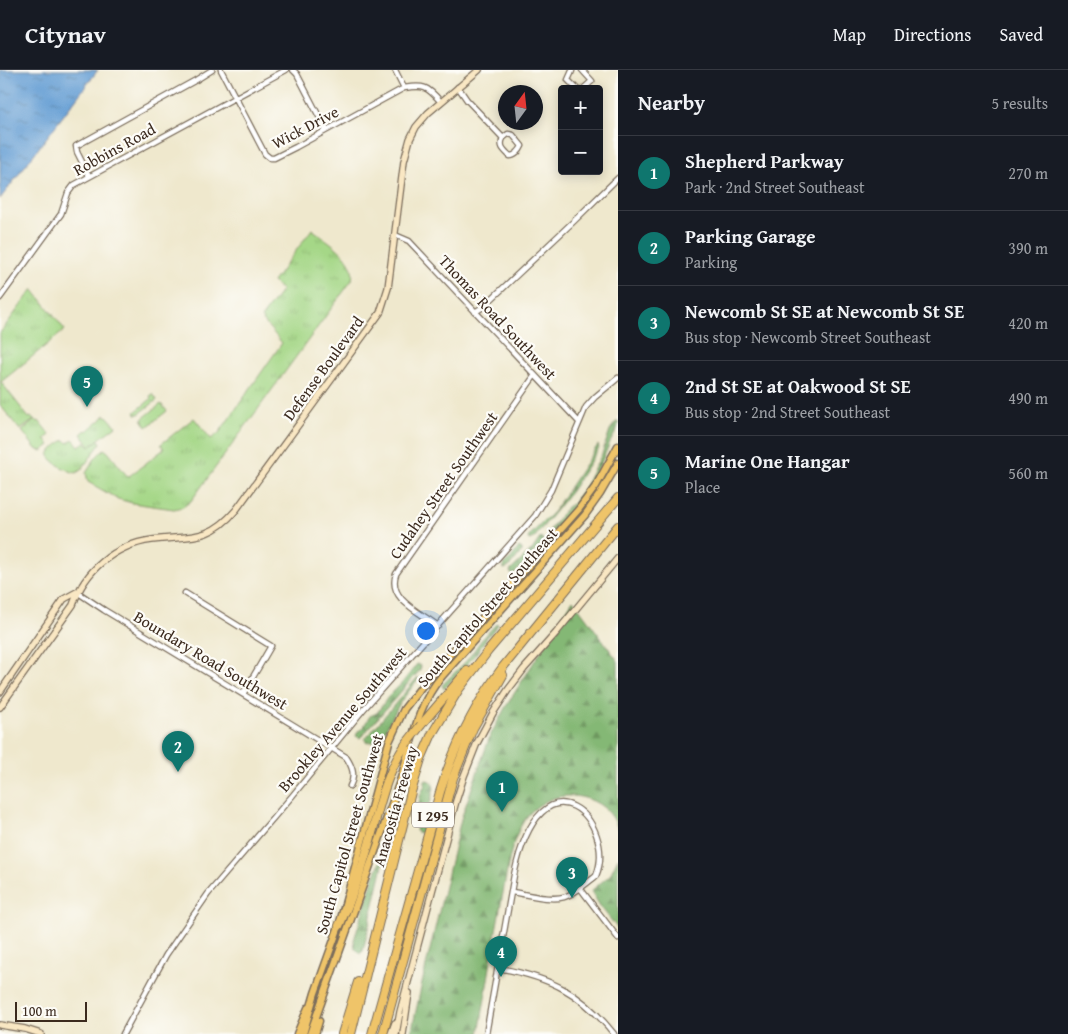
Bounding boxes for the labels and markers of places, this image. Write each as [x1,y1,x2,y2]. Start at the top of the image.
pin: 5 [71,366,103,407]
pin: 2 [162,731,194,772]
pin: 1 [486,771,518,812]
pin: 3 [556,857,588,898]
pin: 4 [485,936,517,977]

